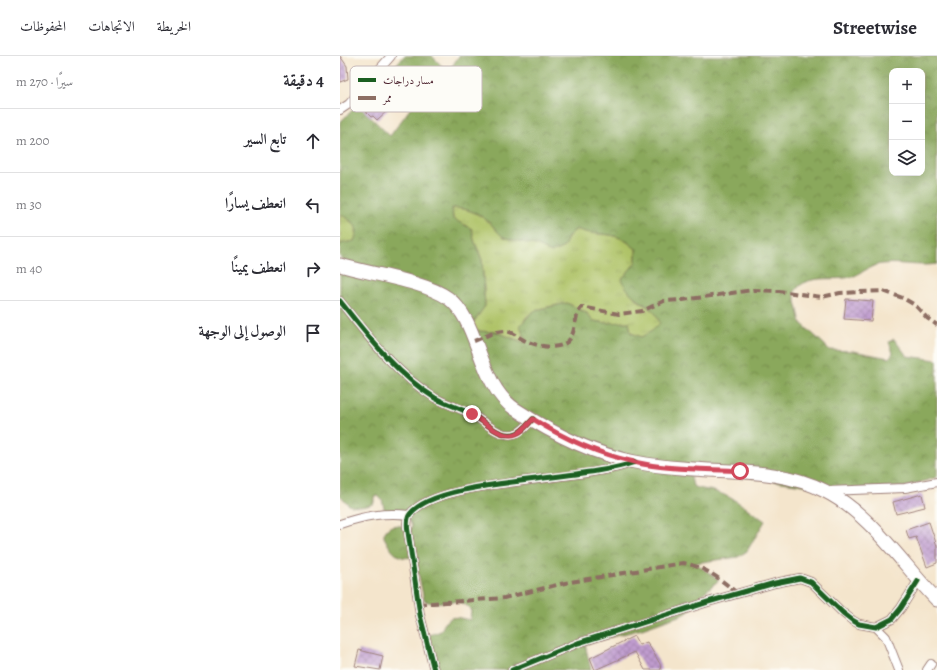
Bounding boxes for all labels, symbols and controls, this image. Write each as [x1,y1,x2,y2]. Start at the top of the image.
text: Streetwise [833,15,917,41]
text: المحفوظات [20,17,66,36]
text: الاتجاهات [88,17,135,36]
text: الخريطة [157,17,191,36]
legend [350,66,482,112]
map controls [889,68,925,176]
button: + [889,68,925,104]
text: 4 دقيقة [283,69,324,92]
text: سيرًا · 270 m [16,73,73,90]
text: مسار دراجات [383,73,434,88]
text: ممر [382,91,392,106]
button: − [889,104,925,140]
text: تابع السير [244,129,286,149]
icon: ahead [302,130,324,152]
text: 200 m [16,132,49,149]
button: layers [889,140,925,176]
text: انعطف يسارًا [225,193,286,213]
icon: left [302,194,324,216]
text: 30 m [16,196,42,213]
text: انعطف يمينًا [231,257,286,277]
icon: right [302,258,324,280]
text: 40 m [16,260,42,277]
text: الوصول إلى الوجهة [199,321,286,341]
icon: arrive [302,322,324,344]
route end [463,405,481,423]
route start [731,462,749,480]

